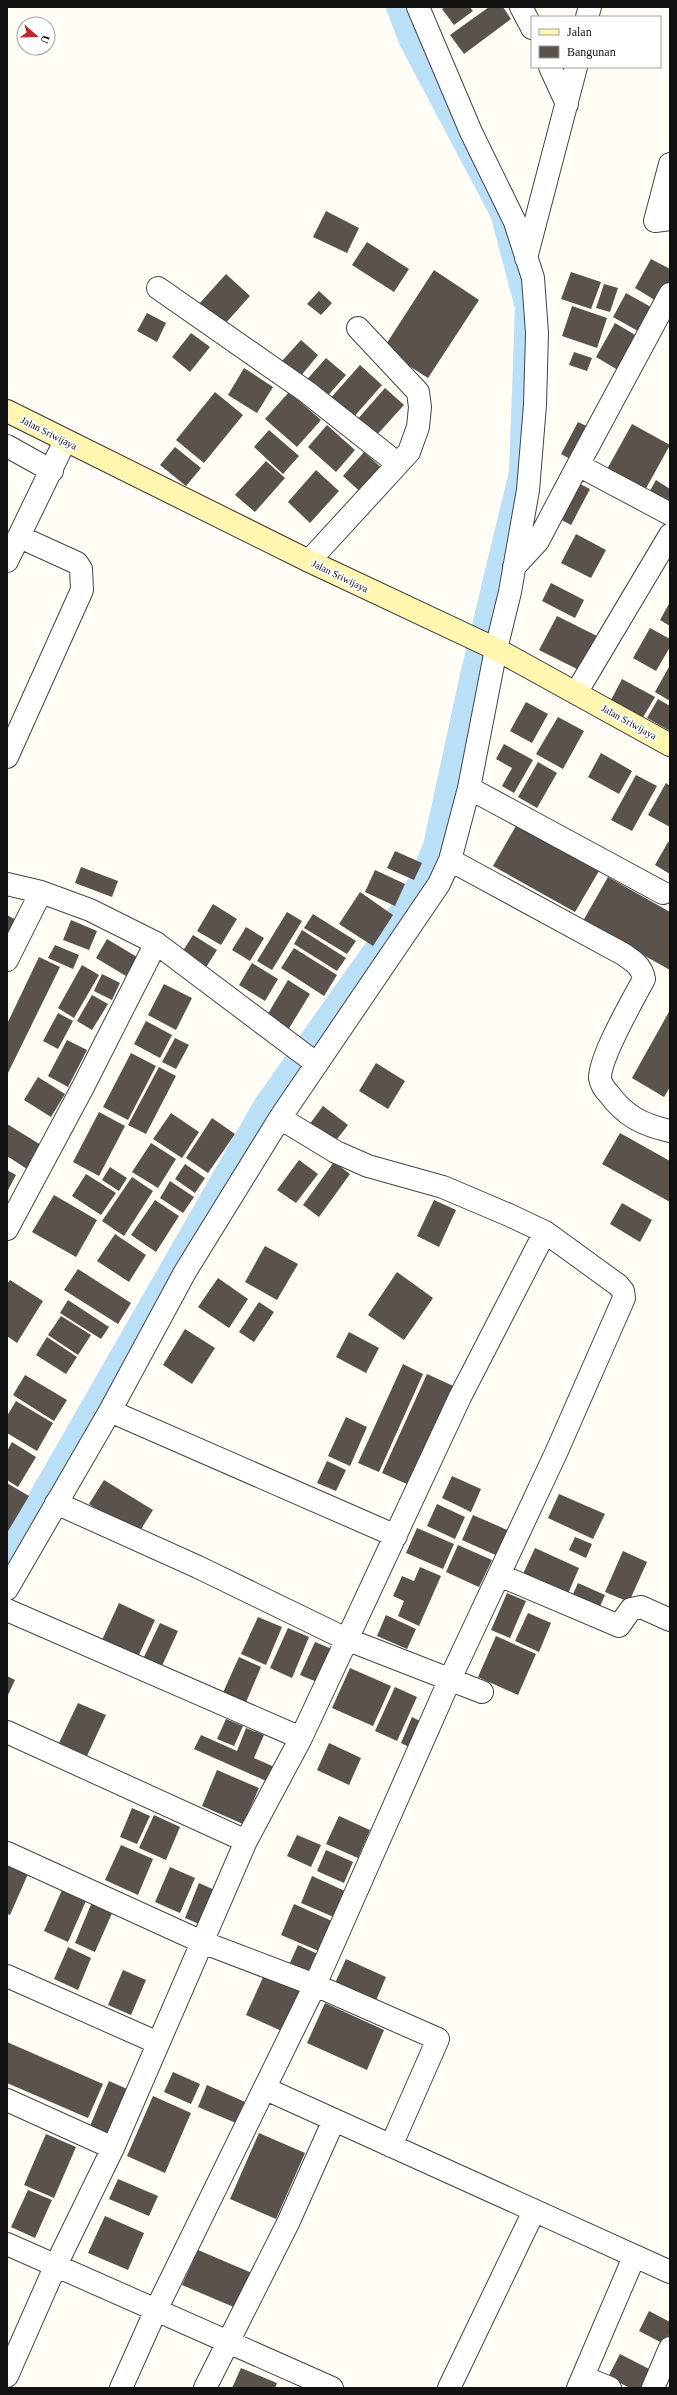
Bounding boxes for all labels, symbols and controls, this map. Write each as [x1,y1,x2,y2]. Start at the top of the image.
north arrow [16,16,56,56]
legend [531,16,661,68]
text: Jalan [567,25,592,39]
text: U [38,34,52,45]
text: Bangunan [567,45,616,59]
street label: Jalan Sriwijaya [19,414,79,452]
street label: Jalan Sriwijaya [310,558,370,595]
street label: Jalan Sriwijaya [599,702,659,742]

